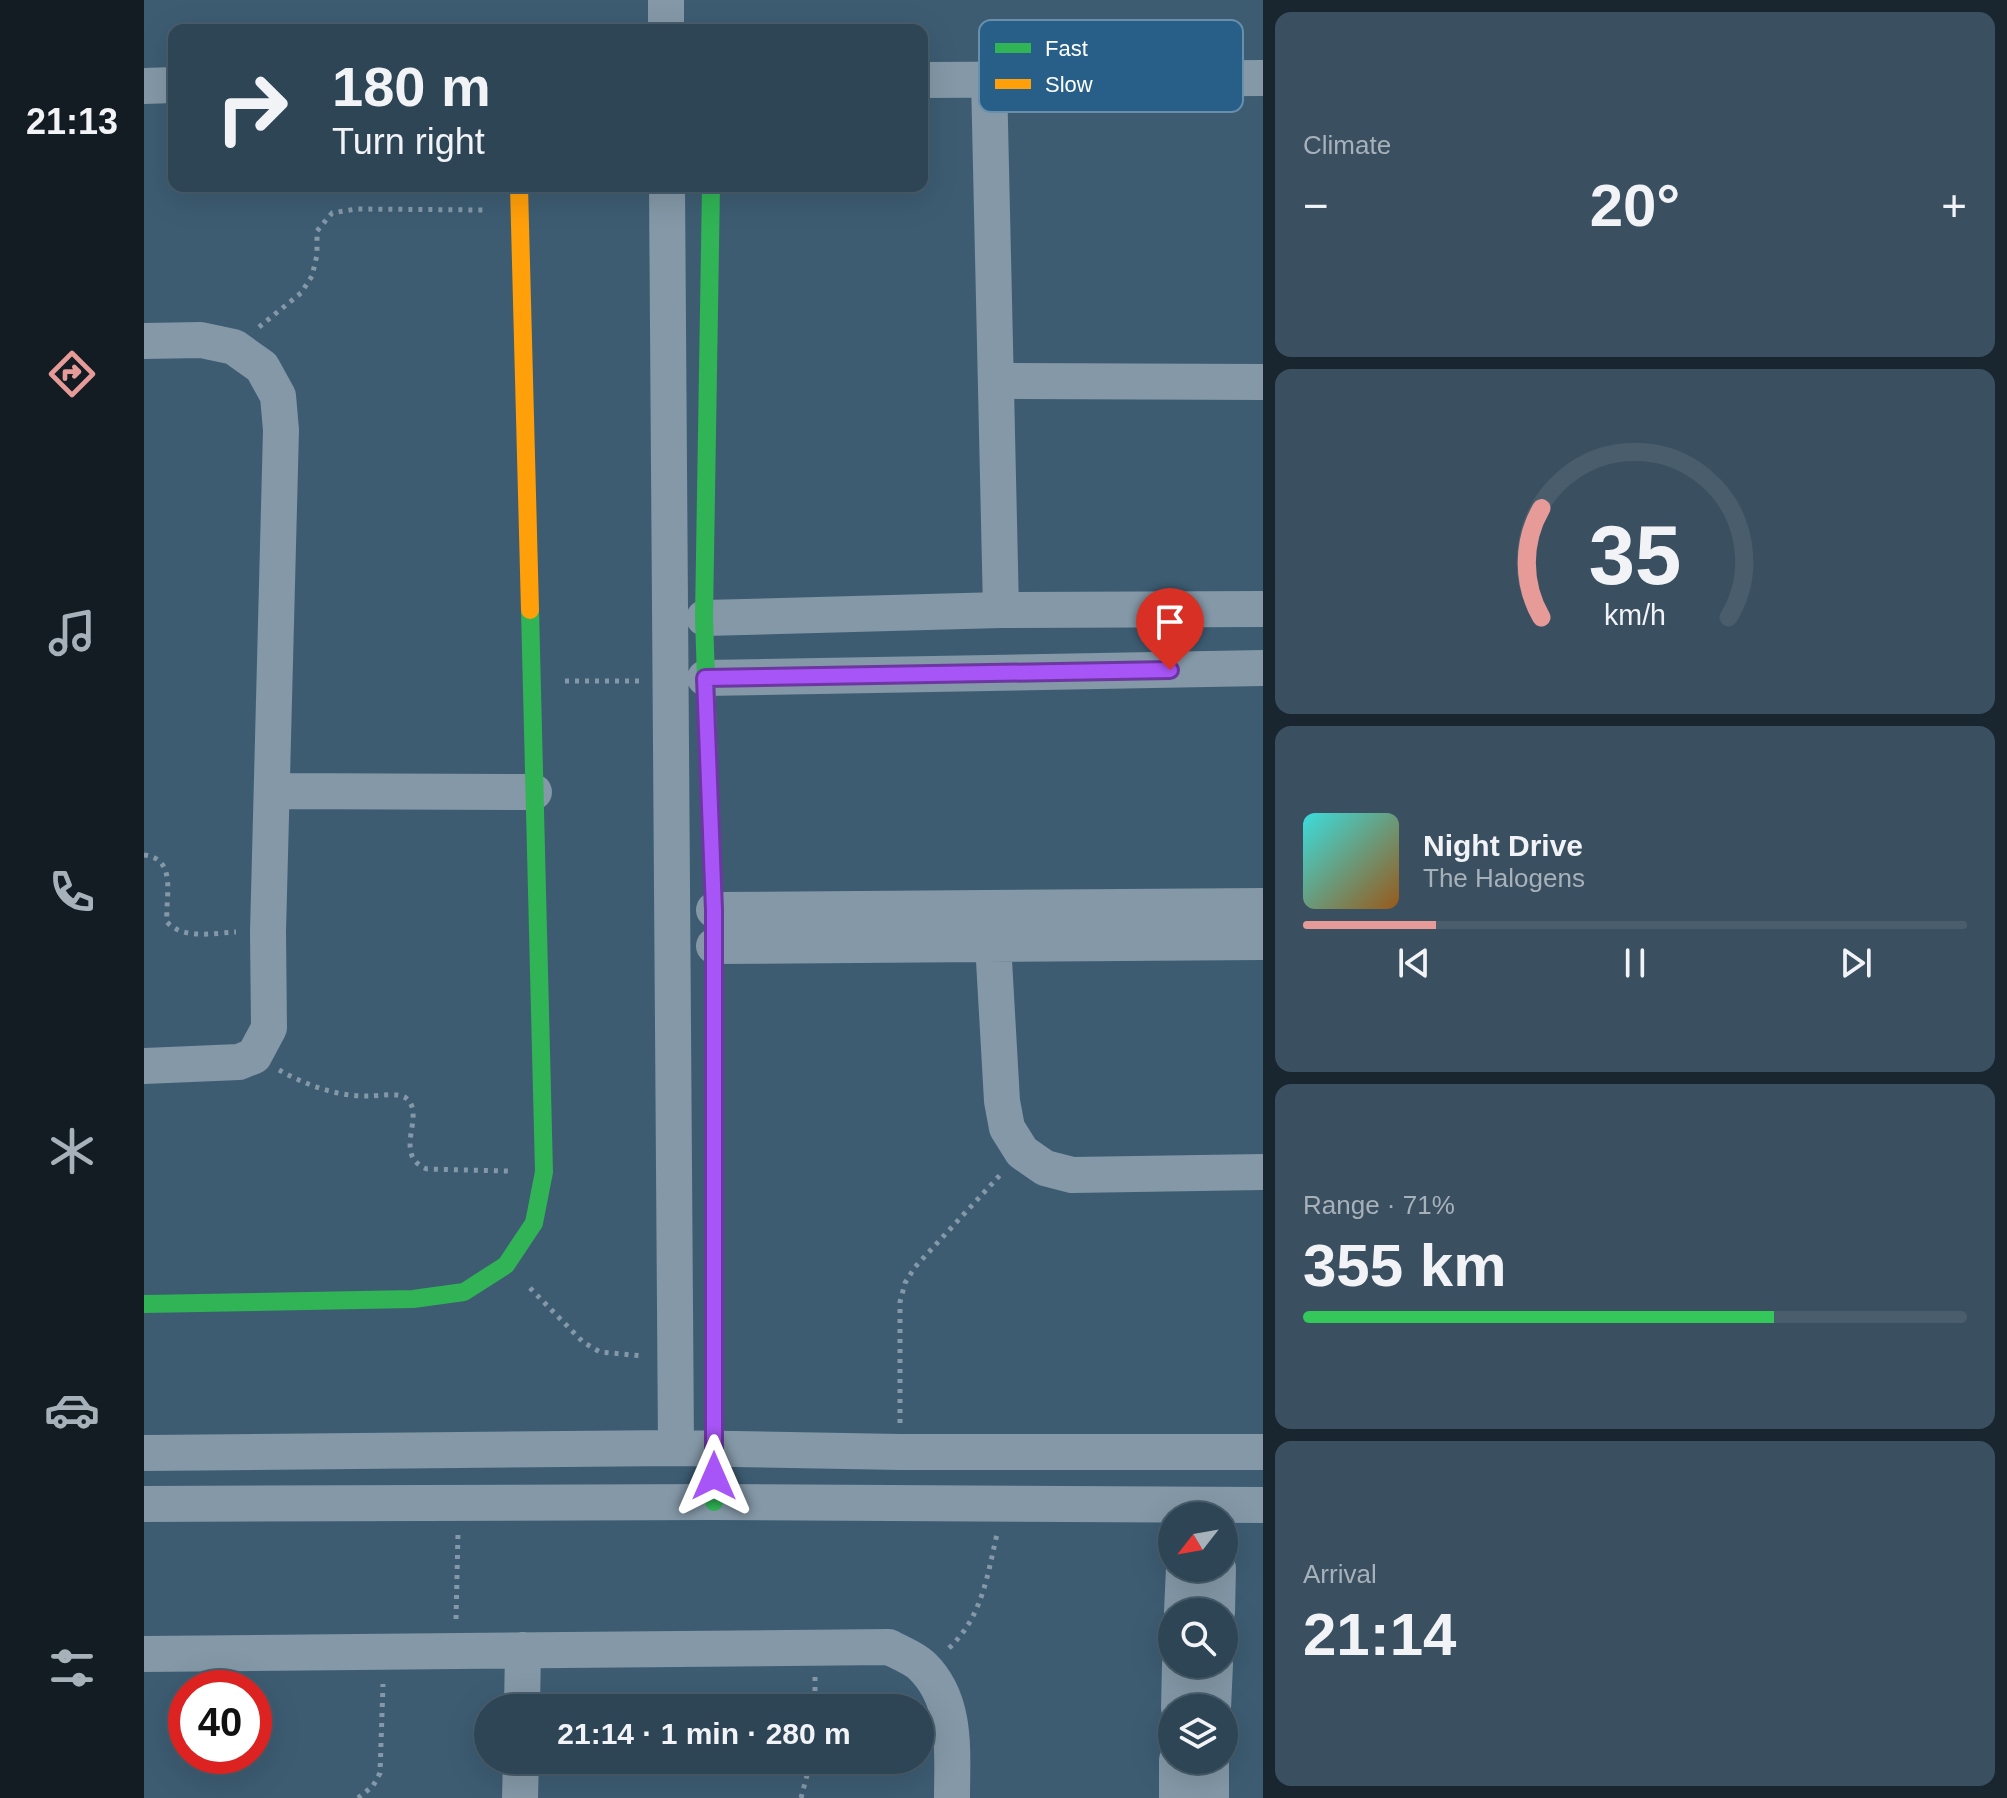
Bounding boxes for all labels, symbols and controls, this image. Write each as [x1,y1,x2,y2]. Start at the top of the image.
legend [979,20,1243,112]
text: Fast [1045,36,1088,61]
text: 180 m [332,55,491,118]
icon: right [200,56,304,160]
text: Slow [1045,72,1093,97]
text: 21:13 [26,101,118,142]
text: Turn right [332,121,485,162]
text: Climate [1303,130,1391,160]
text: 20° [1590,172,1680,239]
text: − [1303,181,1329,230]
text: + [1941,181,1967,230]
icon: directions [44,346,100,402]
text: 35 [1589,508,1681,601]
pin [1136,588,1204,670]
text: km/h [1604,599,1666,631]
icon: arrive [1148,600,1192,644]
icon: music [44,605,100,661]
text: Night Drive [1423,829,1583,862]
text: The Halogens [1423,863,1585,893]
icon: phone [44,864,100,920]
icon: previous [1392,941,1436,985]
icon: pause [1613,941,1657,985]
icon: next [1834,941,1878,985]
icon: climate [44,1123,100,1179]
text: Range · 71% [1303,1190,1455,1220]
text: 355 km [1303,1232,1507,1299]
icon: car [44,1382,100,1438]
position arrow [672,1434,756,1518]
north arrow [1158,1502,1238,1582]
map controls [1158,1502,1238,1774]
text: Arrival [1303,1559,1377,1589]
button: search [1158,1598,1238,1678]
text: 21:14 [1303,1601,1456,1668]
icon: filters [44,1640,100,1696]
speed limit sign: 40 [168,1670,272,1774]
button: layers [1158,1694,1238,1774]
text: 21:14 · 1 min · 280 m [557,1717,851,1750]

